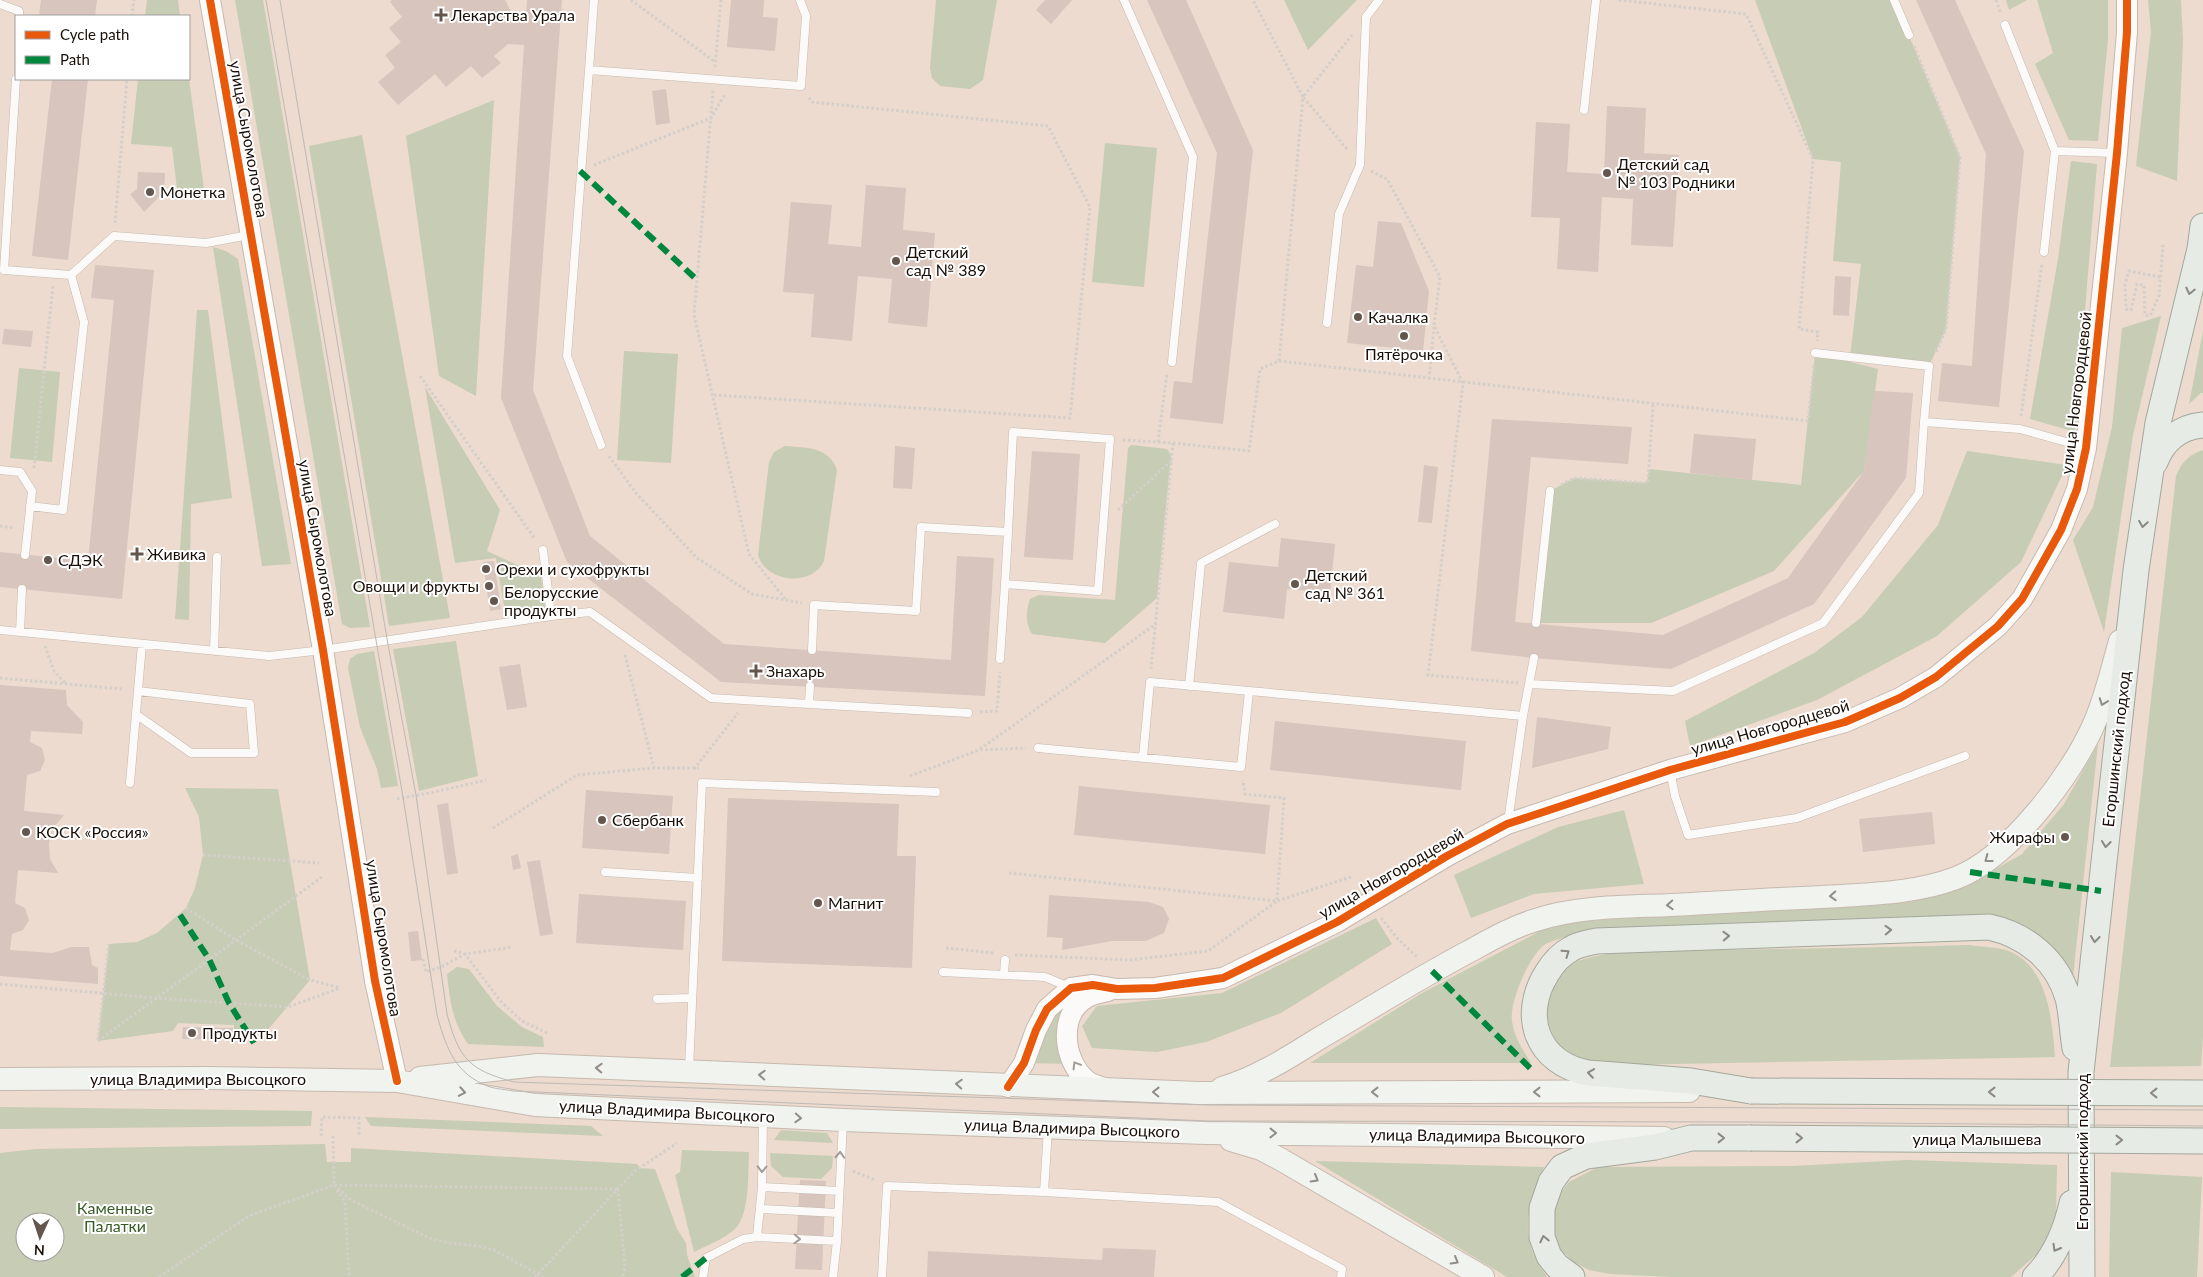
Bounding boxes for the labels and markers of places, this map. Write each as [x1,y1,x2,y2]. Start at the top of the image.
place label: Лекарства Урала [450,5,575,24]
marker: Лекарства Урала [435,9,447,21]
place label: Детский сад № 103 Родники [1617,154,1735,191]
marker: Детский сад № 103 Родники [1601,167,1613,179]
place label: Монетка [160,182,225,201]
marker: Монетка [144,186,156,198]
place label: Детский сад № 389 [906,242,986,279]
marker: Детский сад № 389 [890,255,902,267]
place label: Качалка [1368,307,1428,326]
marker: Качалка [1352,311,1364,323]
marker: Пятёрочка [1398,330,1410,342]
place label: Пятёрочка [1365,344,1443,363]
place label: Живика [147,544,206,563]
marker: Живика [131,548,143,560]
place label: СДЭК [58,550,103,569]
marker: СДЭК [42,554,54,566]
place label: Орехи и сухофрукты [496,559,649,578]
marker: Орехи и сухофрукты [480,563,492,575]
place label: Детский сад № 361 [1305,565,1385,602]
place label: Овощи и фрукты [353,576,479,595]
marker: Детский сад № 361 [1289,578,1301,590]
marker: Овощи и фрукты [483,580,495,592]
place label: Белорусские продукты [504,582,599,619]
marker: Белорусские продукты [488,595,500,607]
place label: Знахарь [766,661,825,680]
marker: Знахарь [750,665,762,677]
place label: Сбербанк [612,810,684,829]
marker: Сбербанк [596,814,608,826]
place label: КОСК «Россия» [36,822,149,841]
marker: КОСК «Россия» [20,826,32,838]
place label: Жирафы [1990,827,2055,846]
marker: Жирафы [2059,831,2071,843]
place label: Магнит [828,893,884,912]
marker: Магнит [812,897,824,909]
place label: Продукты [202,1023,277,1042]
marker: Продукты [186,1027,198,1039]

